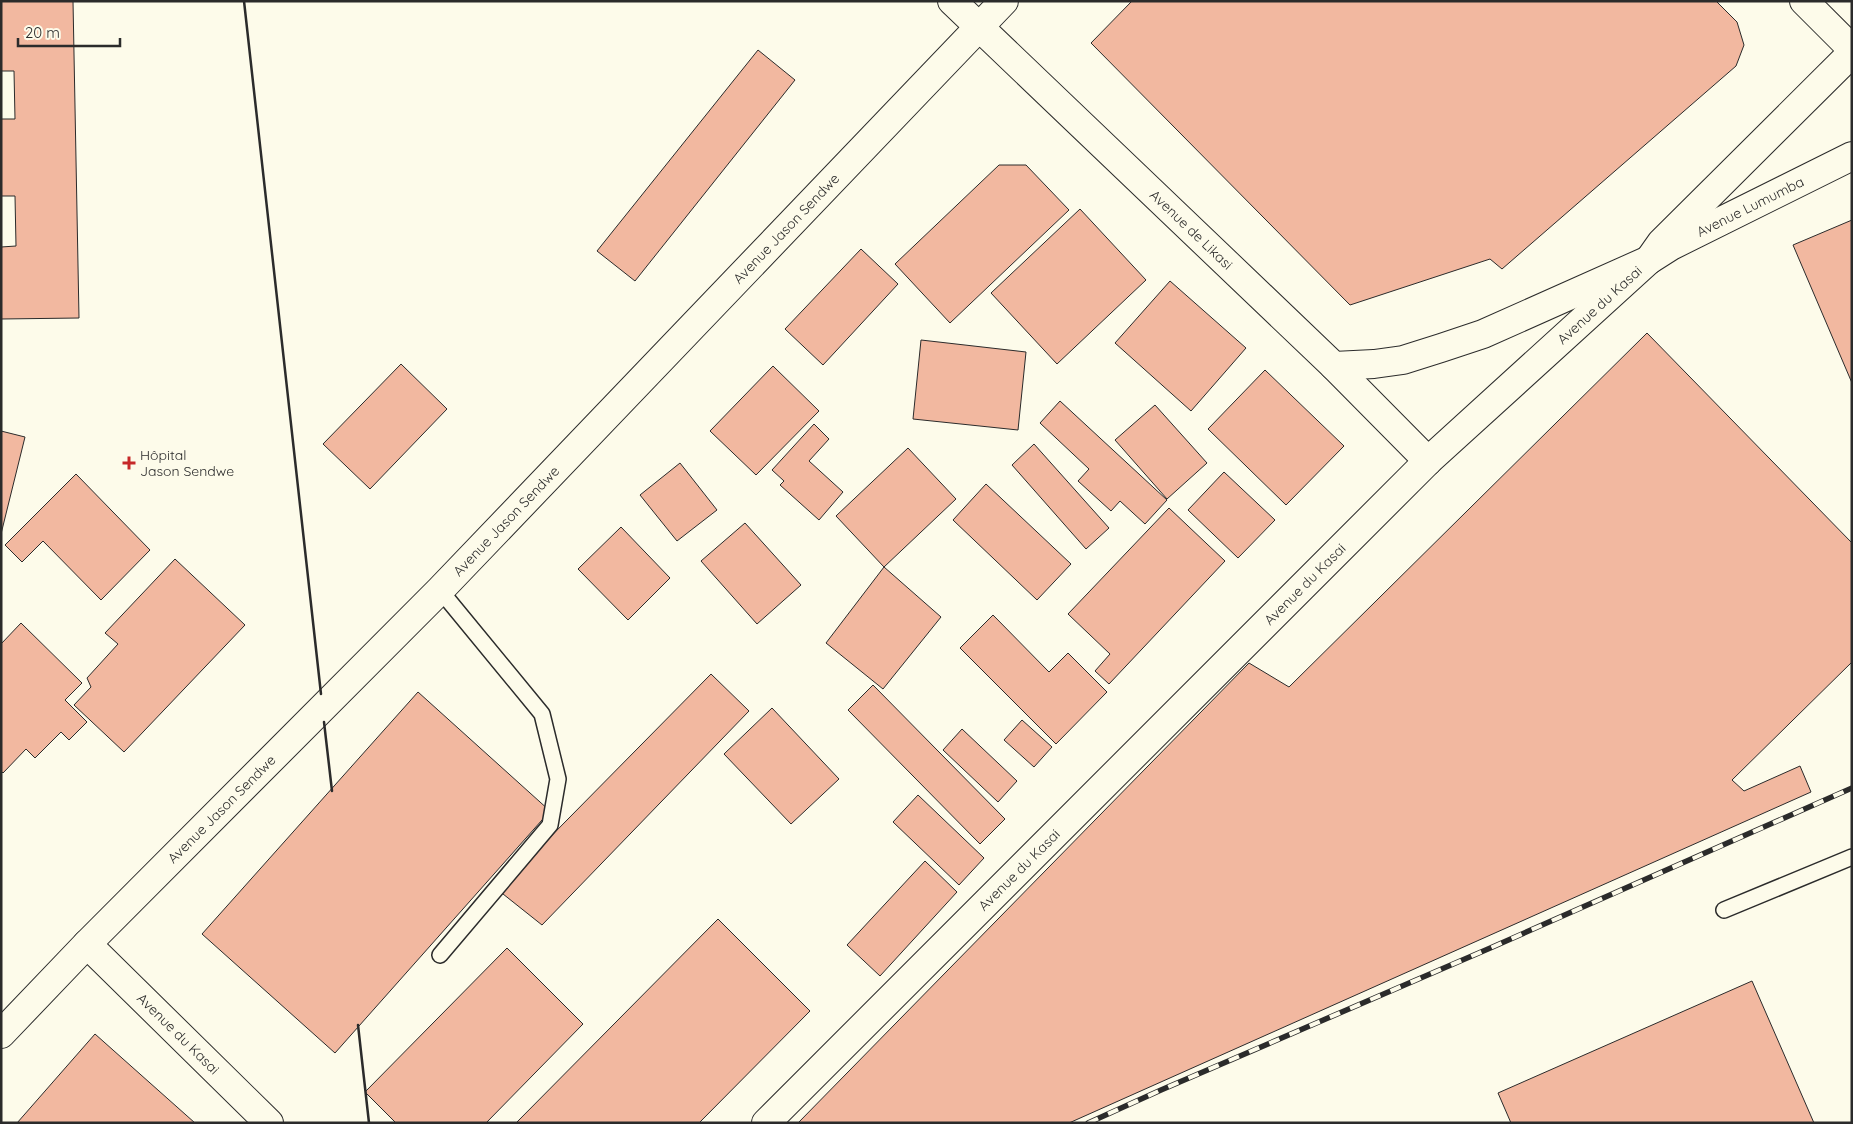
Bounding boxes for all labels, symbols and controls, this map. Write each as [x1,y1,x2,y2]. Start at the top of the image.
scale bar [18,15,120,47]
text: 20 m [25,23,60,42]
street label: Avenue Jason Sendwe [729,169,843,287]
street label: Avenue Lumumba [1693,172,1807,241]
street label: Avenue de Likasi [1146,186,1237,273]
street label: Avenue du Kasai [1553,262,1646,348]
place label: Hôpital Jason Sendwe [140,446,234,480]
marker: Hôpital Jason Sendwe [122,456,136,470]
street label: Avenue Jason Sendwe [449,462,563,580]
street label: Avenue du Kasai [1260,540,1349,629]
street label: Avenue Jason Sendwe [164,751,280,867]
street label: Avenue du Kasai [974,825,1064,915]
street label: Avenue du Kasai [133,989,223,1078]

